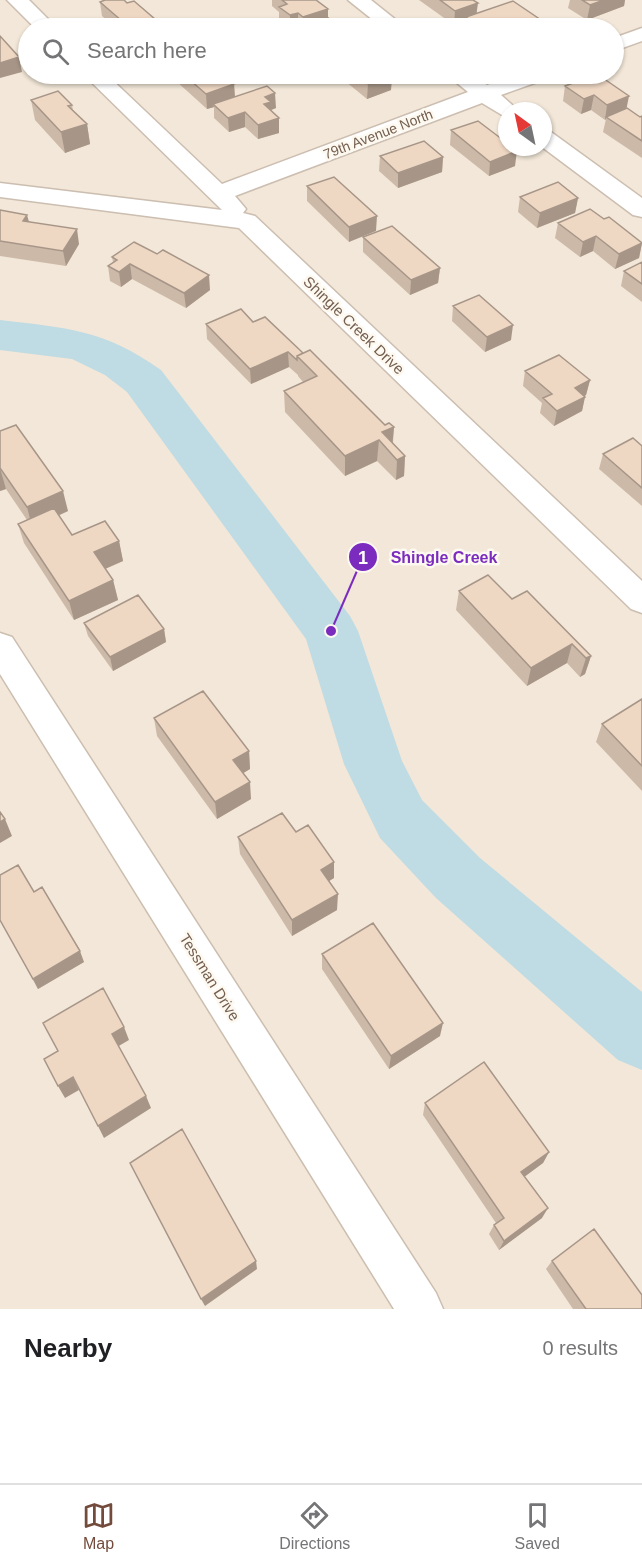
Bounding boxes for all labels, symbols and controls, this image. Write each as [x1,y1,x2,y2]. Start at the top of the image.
search box [18,18,624,84]
icon: search [39,35,72,68]
text: Search here [87,38,207,63]
north arrow [498,102,552,156]
street label: 79th Avenue North [321,106,435,162]
street label: Shingle Creek Drive [300,273,408,377]
callout: Shingle Creek [348,540,509,574]
text: 1 [358,548,368,568]
text: Shingle Creek [391,549,497,566]
street label: Tessman Drive [177,930,243,1024]
text: Nearby [24,1333,112,1363]
text: 0 results [542,1337,618,1359]
tab: Map [82,1499,115,1553]
tab: Directions [279,1499,350,1553]
tab: Saved [515,1499,560,1553]

